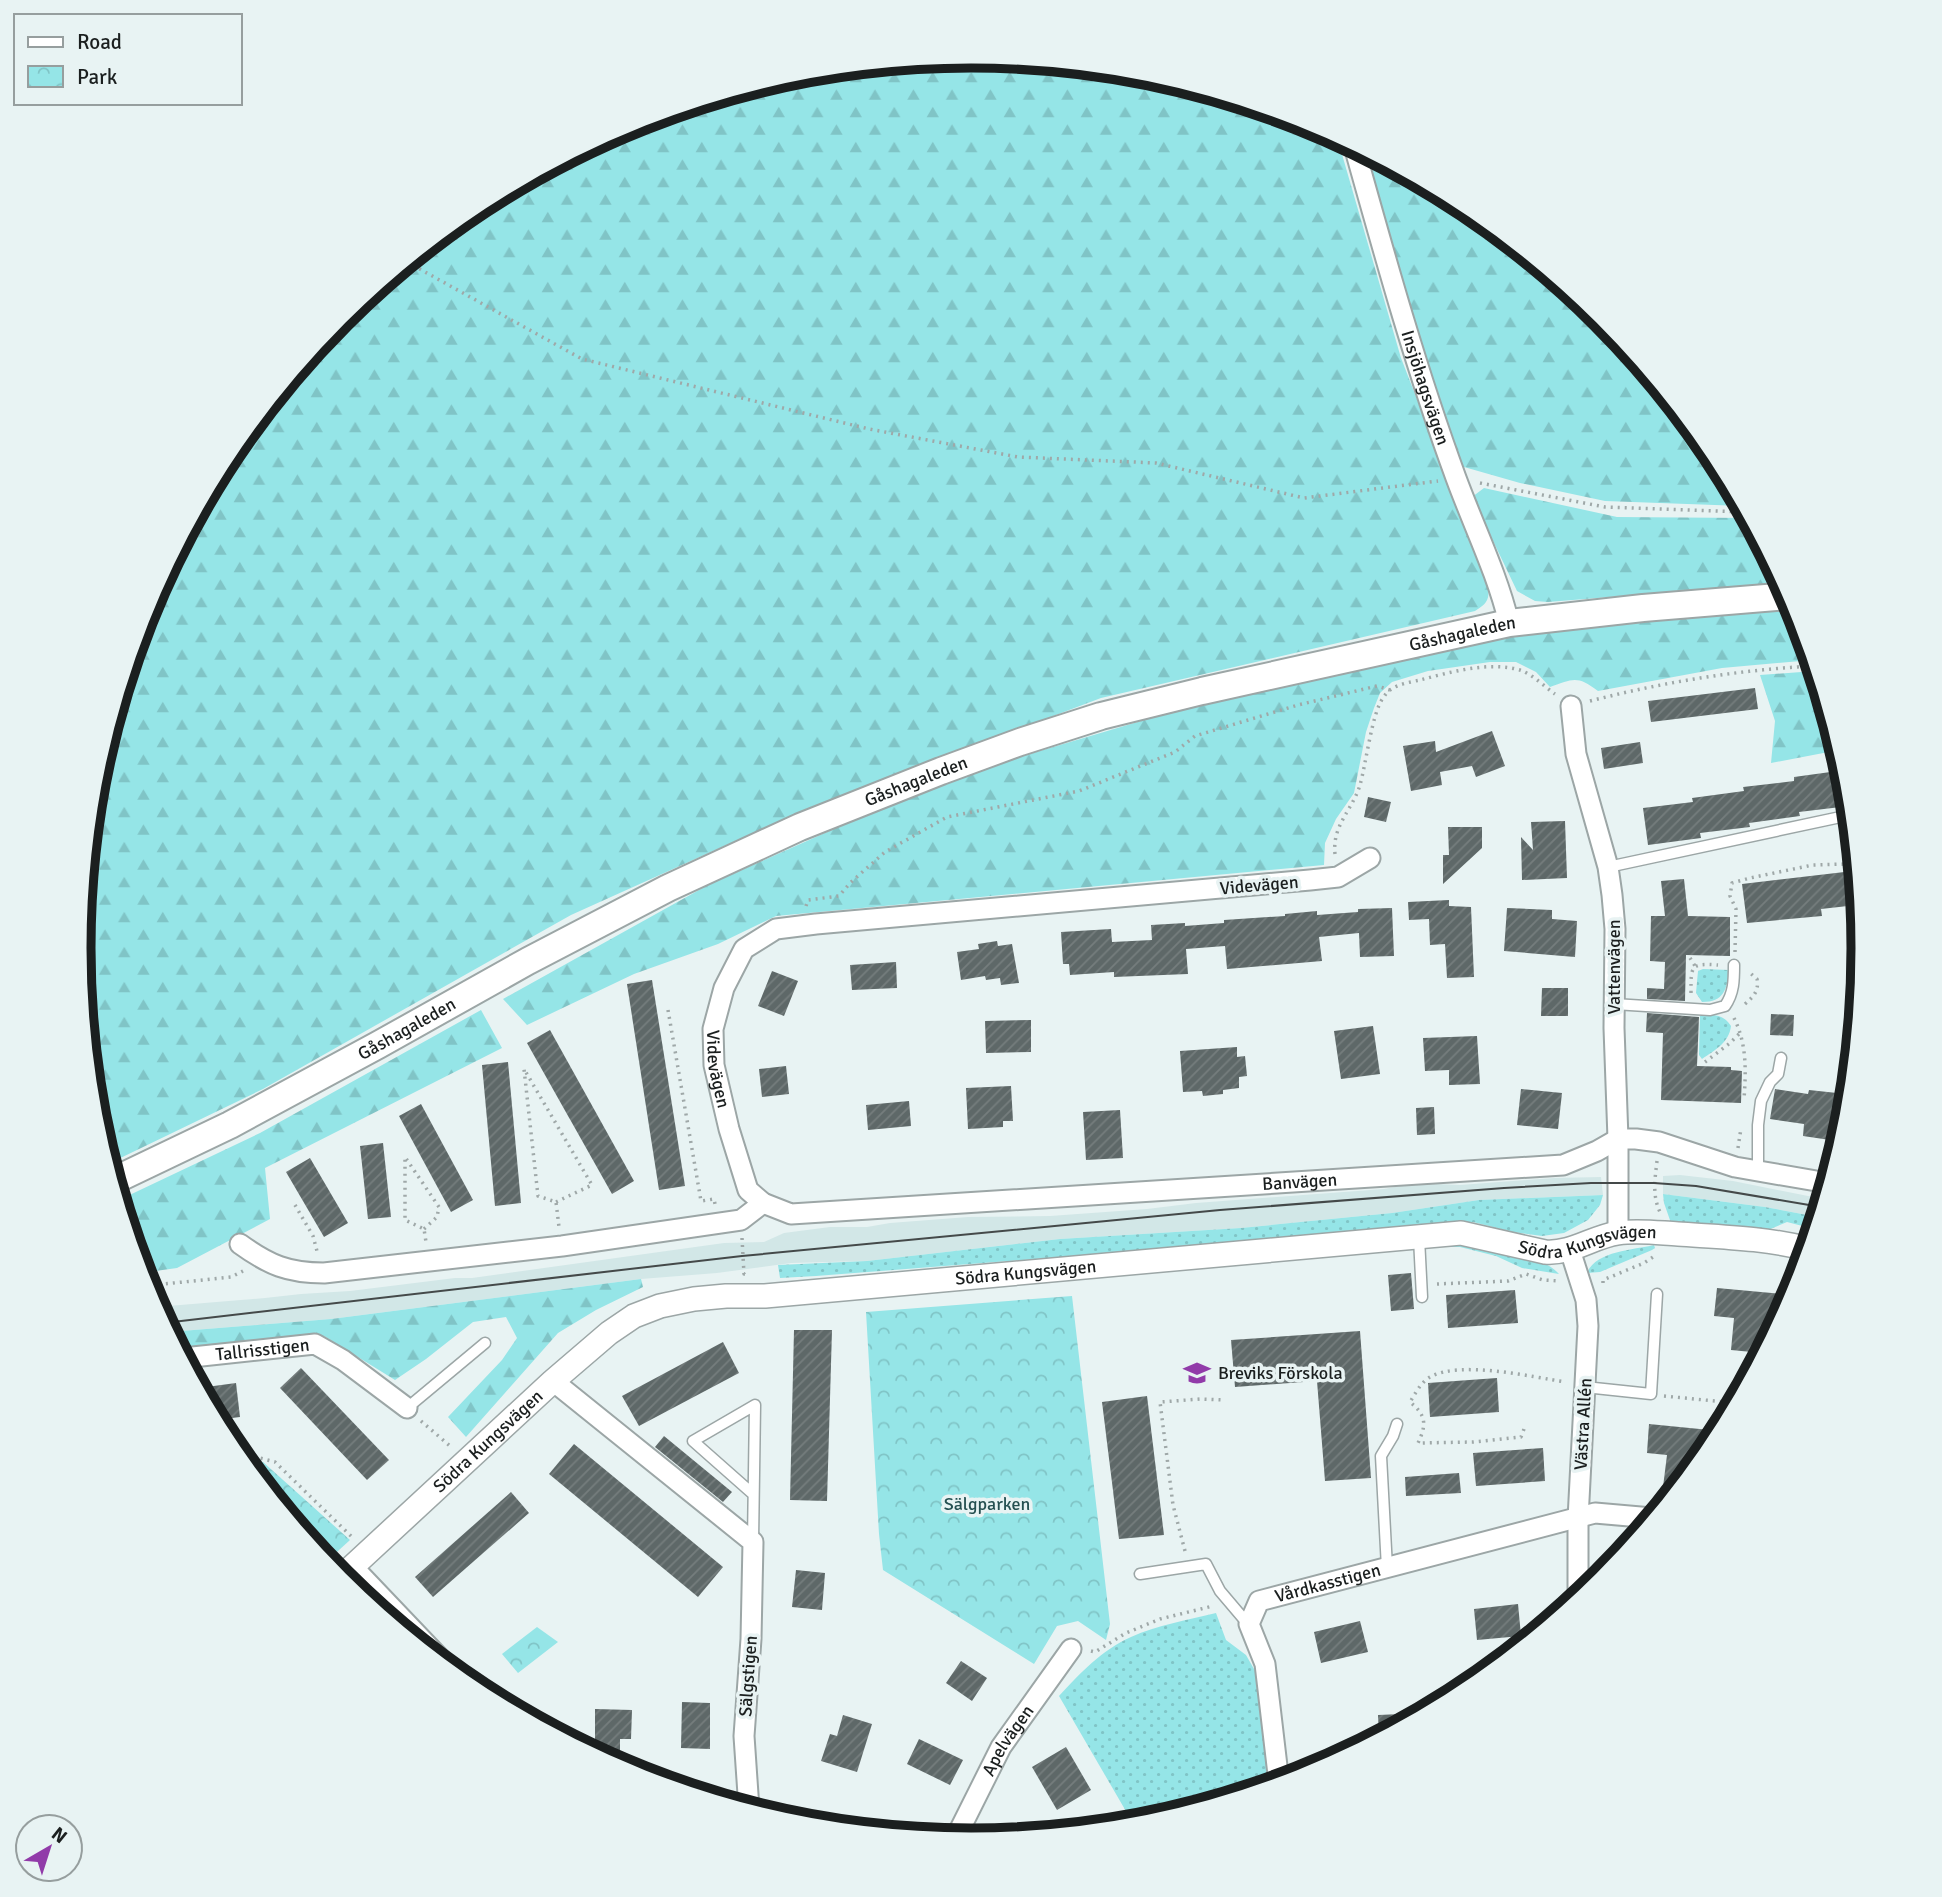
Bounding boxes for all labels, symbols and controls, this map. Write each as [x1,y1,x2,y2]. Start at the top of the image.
legend [14,14,242,105]
text: Road [77,29,122,55]
text: Park [77,64,118,90]
street label: Insjöhagsvägen [1397,328,1454,448]
street label: Gåshagaleden [1407,611,1517,656]
street label: Gåshagaleden [861,751,971,811]
street label: Videvägen [1219,871,1299,899]
street label: Vattenvägen [1603,919,1625,1015]
street label: Gåshagaleden [354,993,460,1065]
street label: Videvägen [702,1029,735,1110]
street label: Banvägen [1262,1168,1338,1195]
street label: Södra Kungsvägen [1516,1221,1657,1263]
street label: Södra Kungsvägen [954,1255,1097,1290]
street label: Tallrisstigen [214,1334,311,1365]
school or university icon: Breviks Förskola [1182,1358,1212,1388]
place label: Breviks Förskola [1218,1362,1343,1384]
street label: Västra Allén [1570,1377,1596,1471]
street label: Södra Kungsvägen [429,1385,547,1497]
park label: Sälgparken [944,1493,1030,1515]
street label: Vårdkasstigen [1272,1559,1383,1607]
street label: Sälgstigen [734,1635,762,1717]
street label: Apelvägen [977,1701,1039,1780]
north arrow [14,1813,84,1883]
text: N [46,1822,72,1849]

